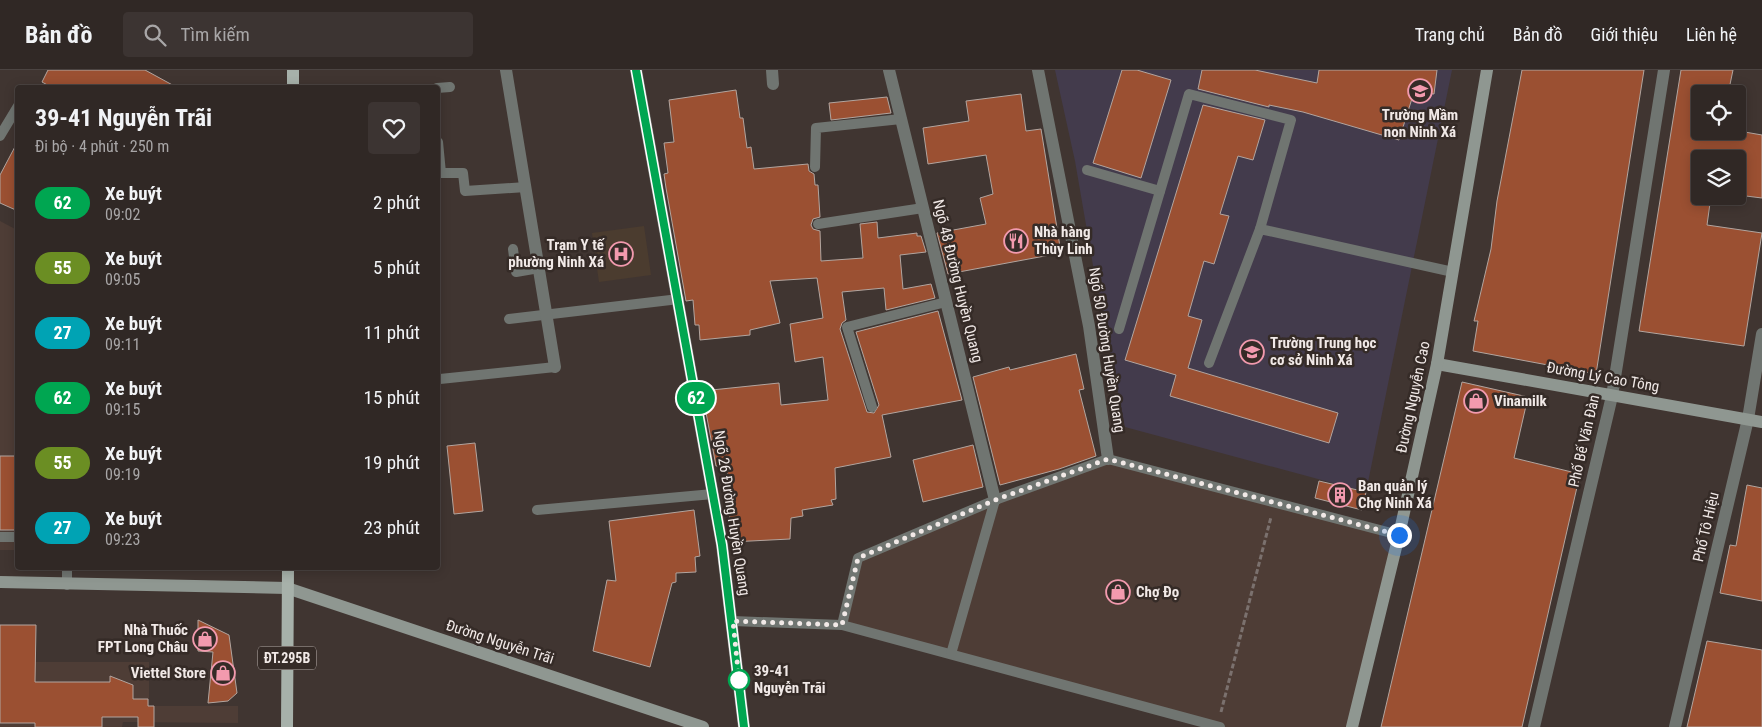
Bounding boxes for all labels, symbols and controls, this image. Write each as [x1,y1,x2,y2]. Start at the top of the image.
search box [123,12,473,57]
text: Bản đồ [25,21,93,49]
icon: search [141,21,169,49]
text: Tìm kiếm [181,23,250,46]
text: Trang chủ [1415,24,1485,45]
text: Bản đồ [1513,24,1563,45]
text: Giới thiệu [1591,24,1658,45]
text: Liên hệ [1686,24,1737,45]
school or university icon: Trường Mầm non Ninh Xá [1407,78,1433,104]
map controls [1691,85,1746,205]
button: locate [1691,85,1746,140]
button: heart [368,102,420,154]
text: 39-41 Nguyễn Trãi [35,104,212,132]
place label: Trường Mầm non Ninh Xá [1382,106,1458,141]
text: Đi bộ · 4 phút · 250 m [35,137,169,156]
button: layers [1691,150,1746,205]
text: Xe buýt [105,182,162,205]
text: 2 phút [373,191,420,214]
text: 62 [53,192,72,213]
street label: Ngõ 48 Đường Huyền Quang [929,198,987,364]
text: 09:02 [105,205,140,224]
place label: Nhà hàng Thùy Linh [1034,223,1093,258]
restaurant icon: Nhà hàng Thùy Linh [1003,228,1029,254]
place label: Trạm Y tế phường Ninh Xá [508,236,605,271]
hospital icon: Trạm Y tế phường Ninh Xá [608,241,634,267]
text: Xe buýt [105,247,162,270]
text: 5 phút [373,256,420,279]
text: 55 [53,257,72,278]
street label: Ngõ 50 Đường Huyền Quang [1085,266,1129,434]
text: 09:05 [105,270,140,289]
text: Xe buýt [105,312,162,335]
text: 11 phút [364,321,420,344]
text: 27 [53,322,72,343]
place label: Trường Trung học cơ sở Ninh Xá [1270,334,1377,369]
text: 09:11 [105,335,140,354]
school or university icon: Trường Trung học cơ sở Ninh Xá [1239,339,1265,365]
street label: Đường Nguyễn Cao [1392,339,1434,455]
street label: Đường Lý Cao Tông [1545,358,1661,396]
text: Xe buýt [105,377,162,400]
line badge: 62 [674,382,718,414]
text: 15 phút [364,386,420,409]
text: 62 [53,387,72,408]
text: 62 [687,387,705,408]
shop icon: Vinamilk [1463,388,1489,414]
place label: Vinamilk [1494,392,1548,410]
street label: Phố Bế Văn Đàn [1565,393,1603,489]
text: 09:15 [105,400,140,419]
street label: Ngõ 26 Đường Huyền Quang [710,429,754,597]
text: Xe buýt [105,442,162,465]
text: 19 phút [364,451,420,474]
text: 55 [53,452,72,473]
text: 09:19 [105,465,140,484]
place label: Ban quản lý Chợ Ninh Xá [1358,477,1432,512]
building icon: Ban quản lý Chợ Ninh Xá [1327,482,1353,508]
street label: Phố Tô Hiệu [1689,490,1723,564]
text: Xe buýt [105,507,162,530]
text: 23 phút [364,516,420,539]
text: 27 [53,517,72,538]
your location [1387,523,1412,548]
text: 09:23 [105,530,140,549]
shop icon: Chợ Đọ [1105,579,1131,605]
place label: Chợ Đọ [1136,583,1179,601]
street label: Đường Nguyễn Trãi [444,616,556,668]
place label: Nhà Thuốc FPT Long Châu [98,621,188,656]
shop icon: Nhà Thuốc FPT Long Châu [192,626,218,652]
road number: ĐT.295B [258,646,316,670]
shop icon: Viettel Store [210,660,236,686]
place label: 39-41 Nguyễn Trãi [754,662,826,697]
place label: Viettel Store [131,664,206,682]
marker: 39-41 Nguyễn Trãi [728,669,750,691]

